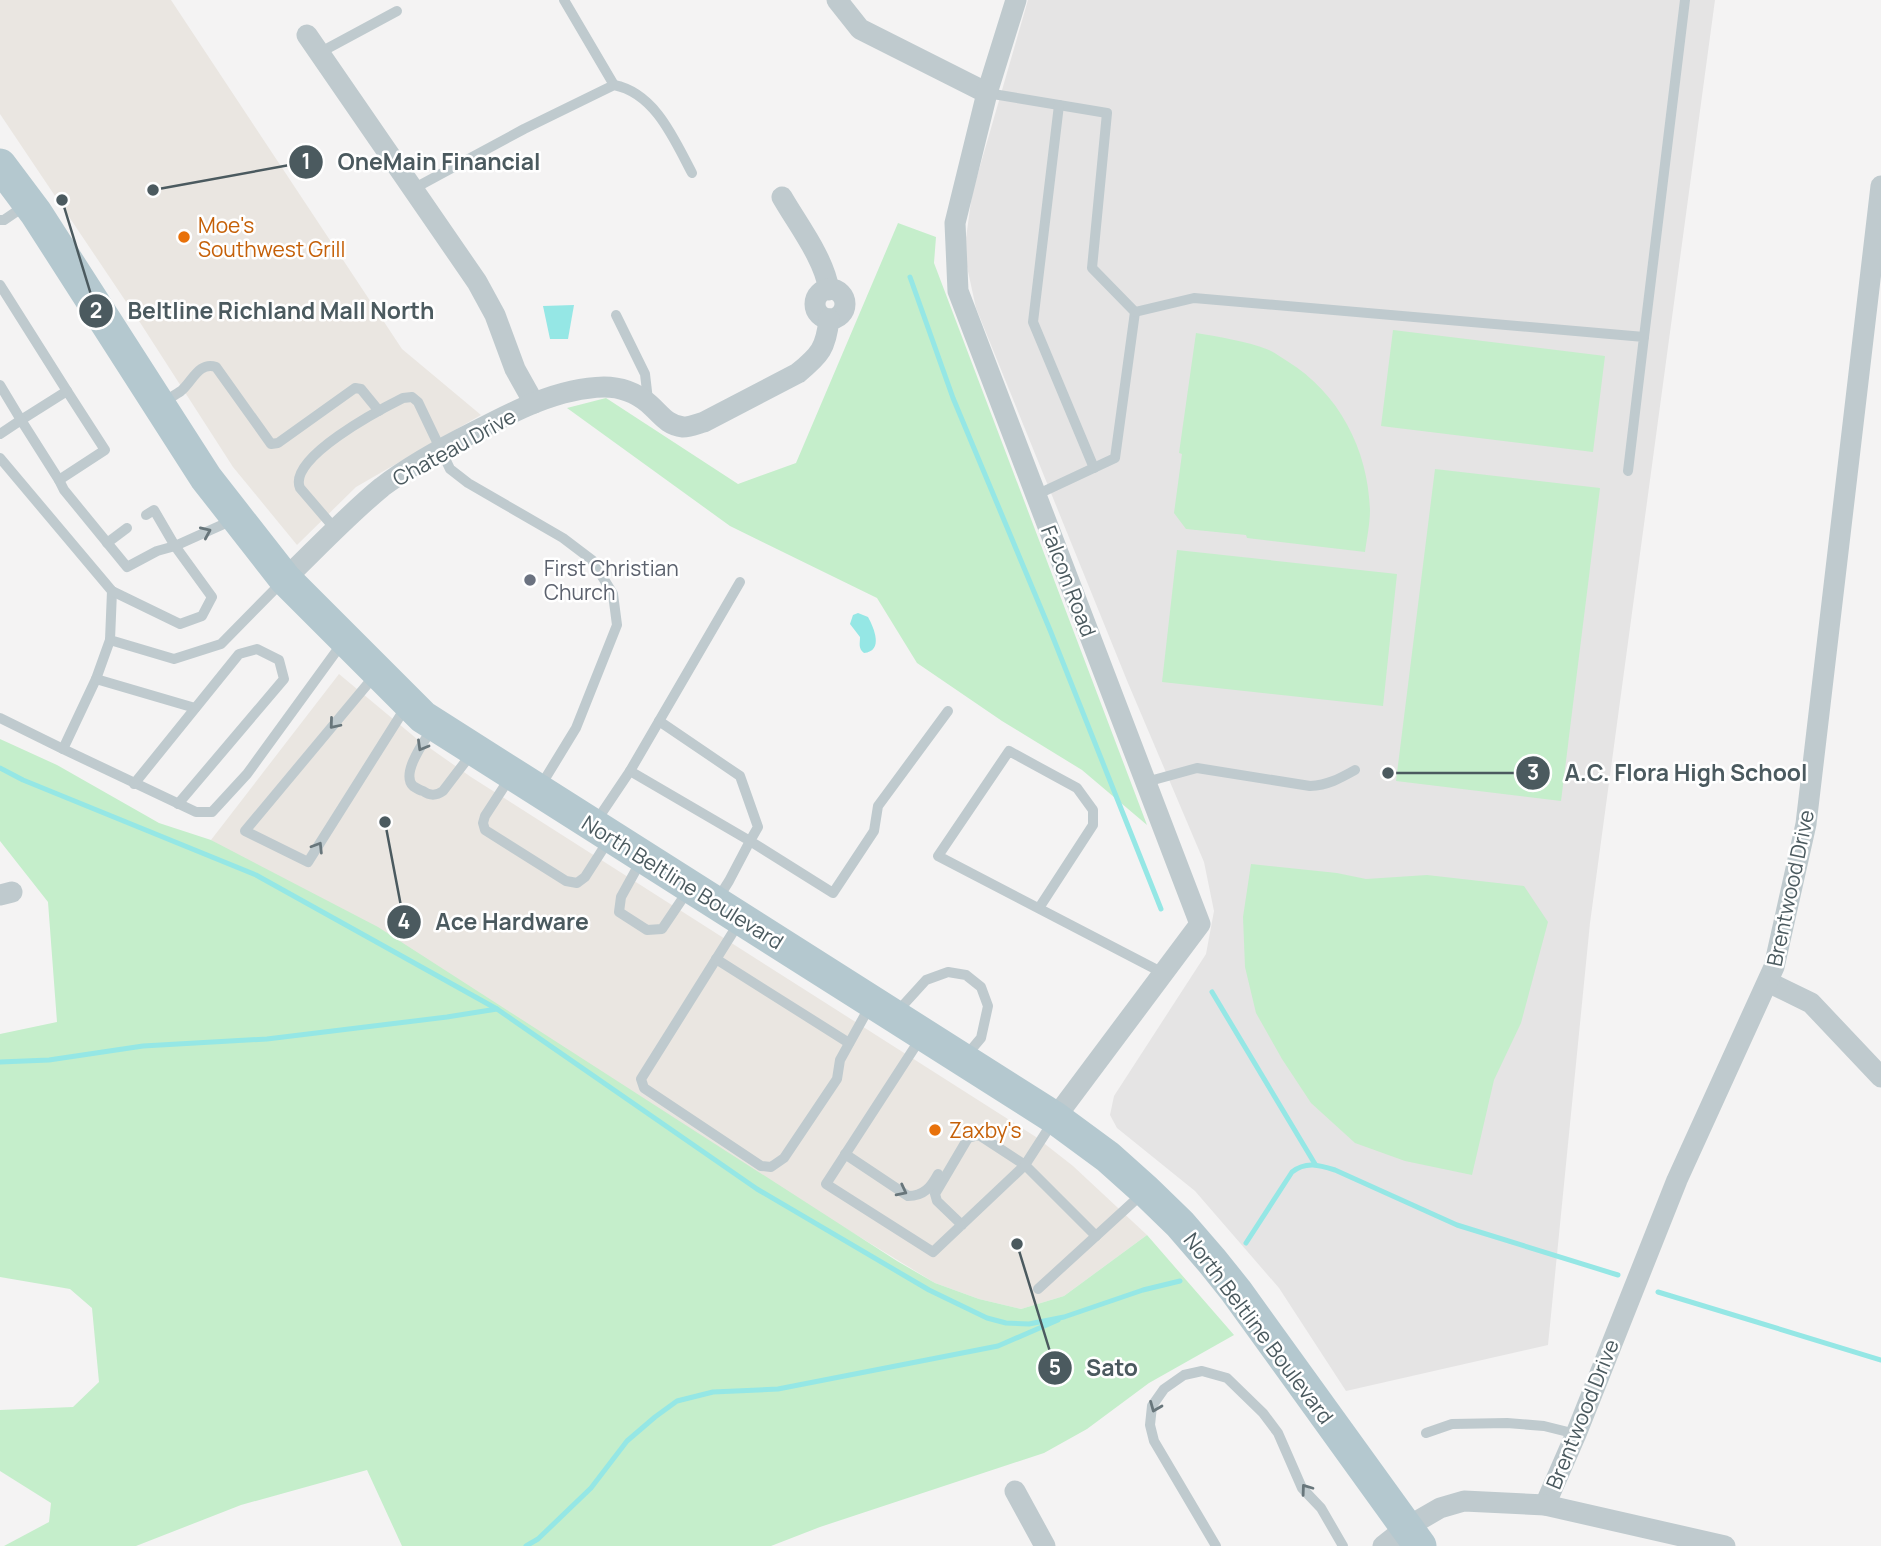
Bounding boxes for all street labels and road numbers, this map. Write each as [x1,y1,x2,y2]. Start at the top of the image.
street label: Chateau Drive [387,402,521,492]
street label: Falcon Road [1035,521,1103,641]
street label: Brentwood Drive [1760,807,1820,969]
street label: North Beltline Boulevard [577,808,789,956]
street label: North Beltline Boulevard [1178,1227,1340,1429]
street label: Brentwood Drive [1539,1335,1625,1493]

